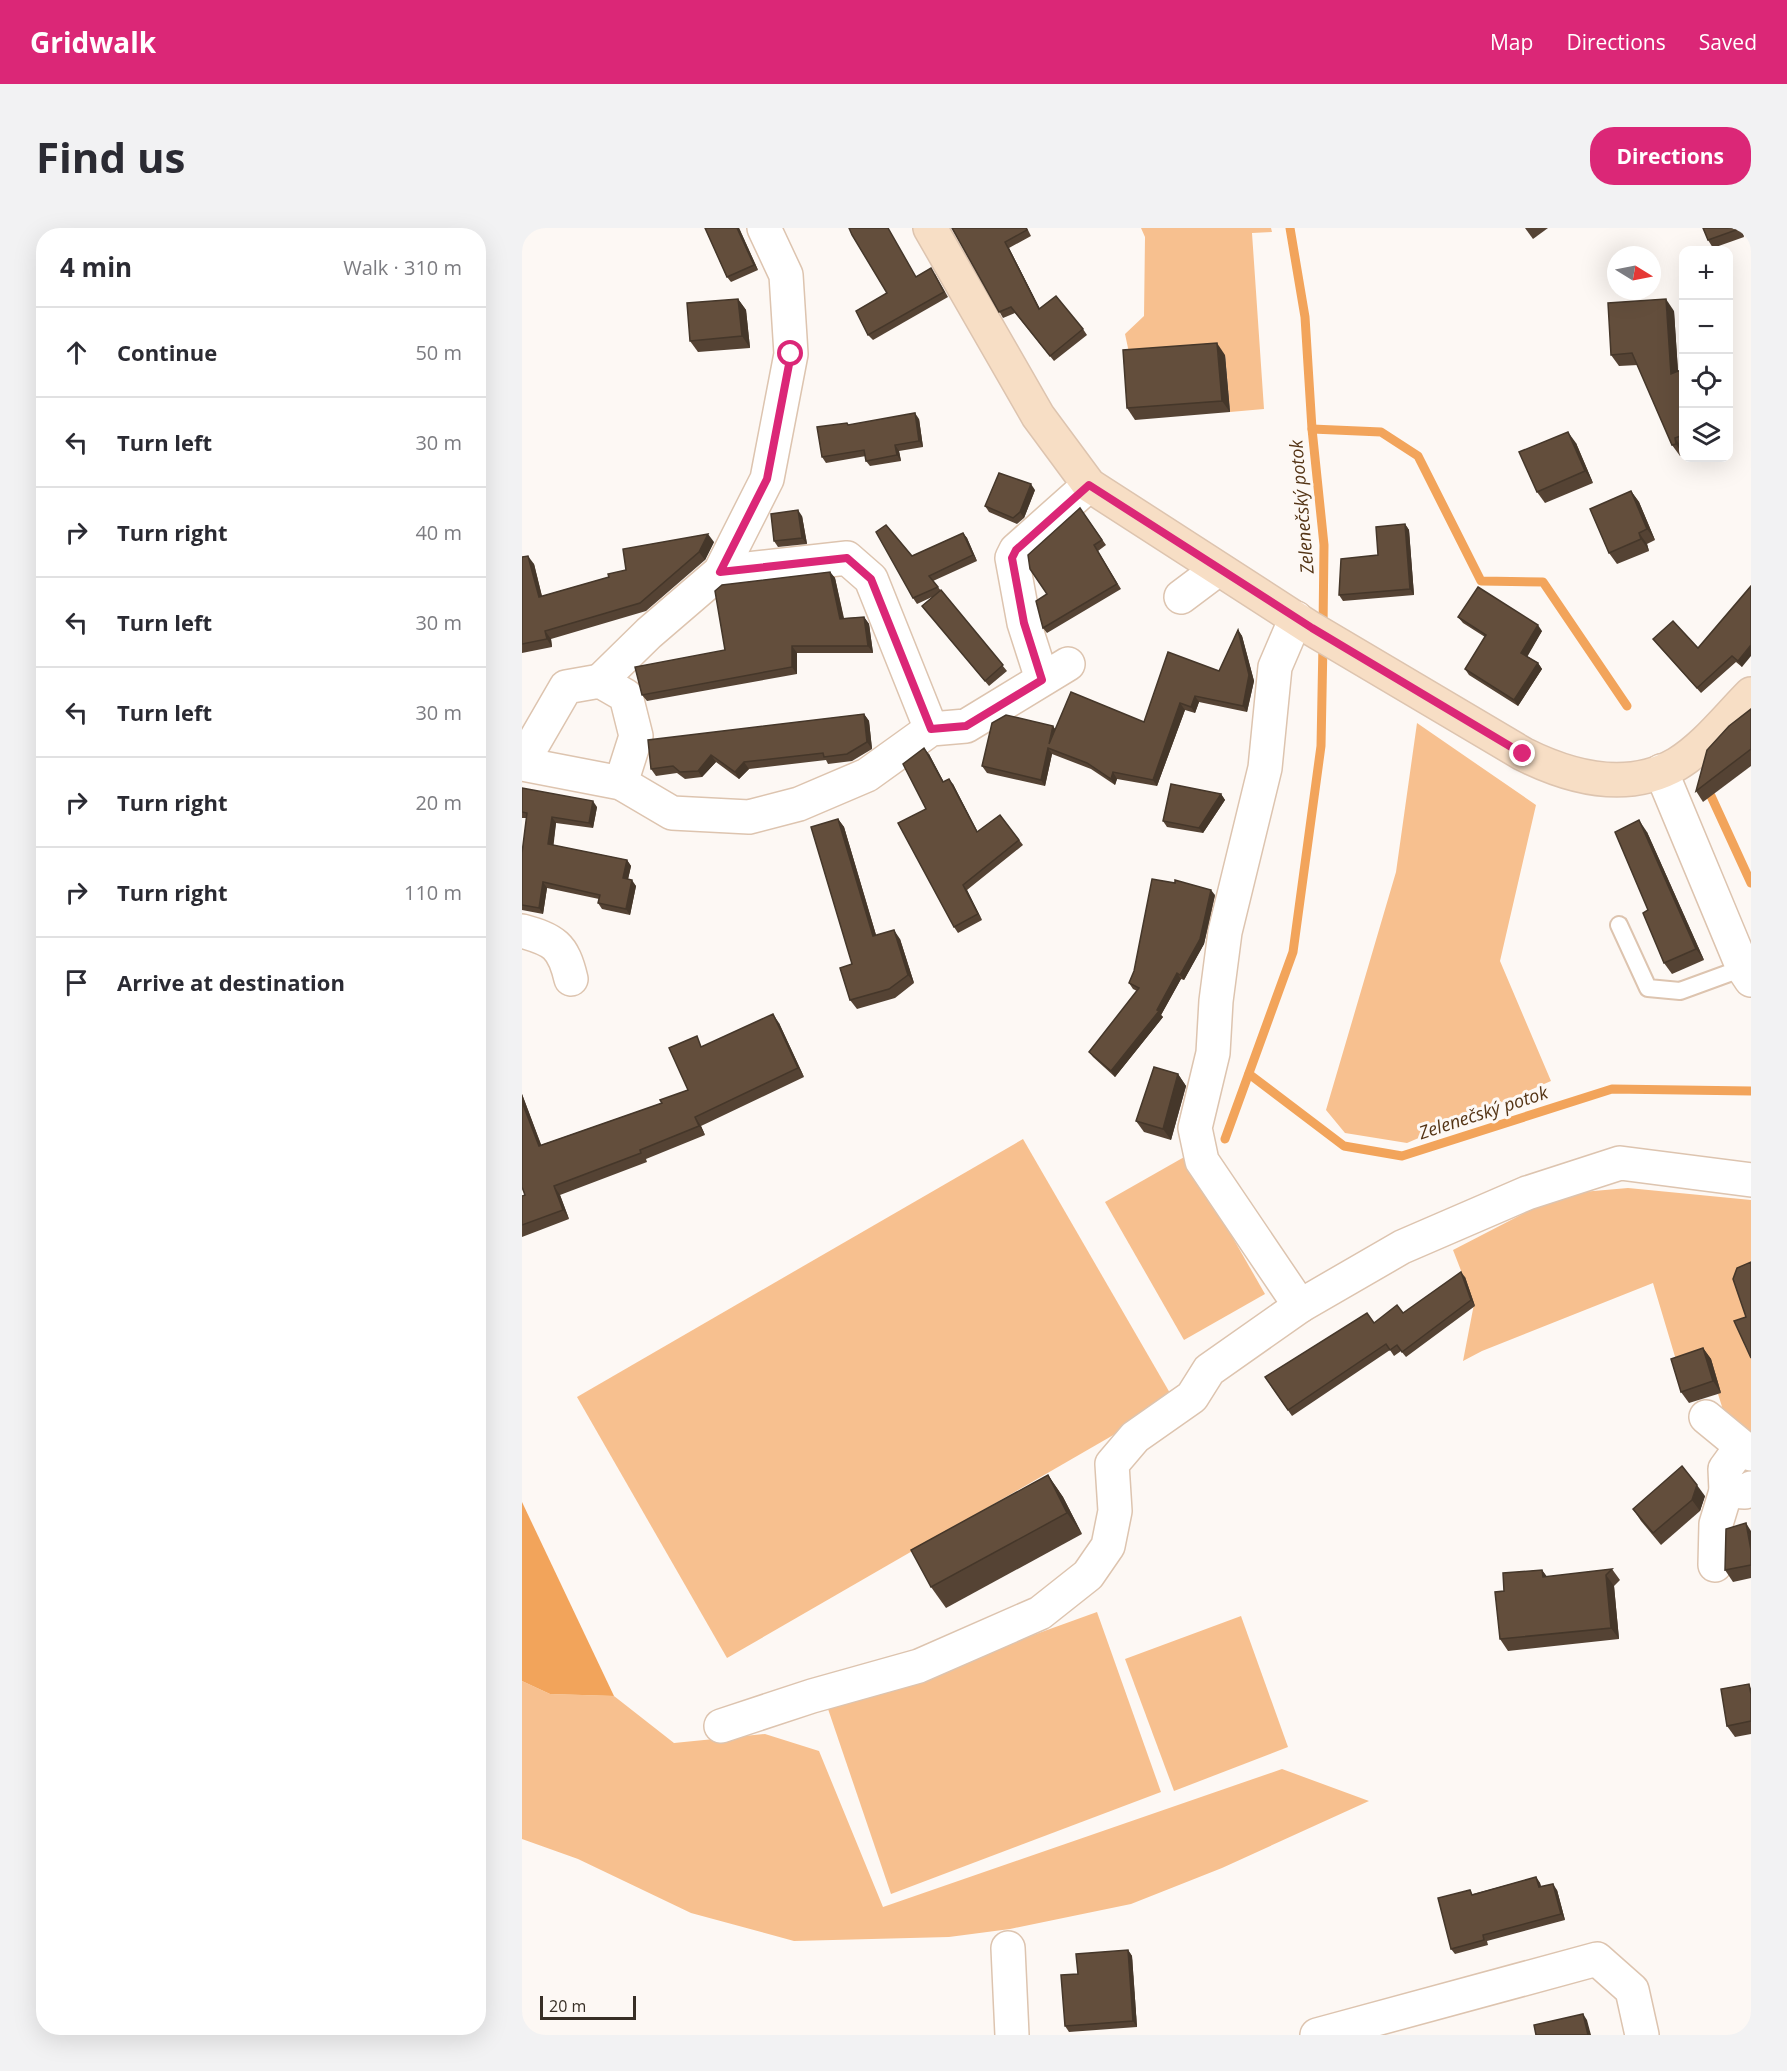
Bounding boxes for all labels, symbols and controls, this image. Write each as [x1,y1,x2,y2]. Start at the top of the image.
text: Gridwalk [30,23,156,61]
text: Map [1490,28,1533,56]
text: Directions [1566,28,1666,56]
text: Saved [1699,28,1757,56]
button: Directions [1590,127,1751,185]
text: Find us [36,128,185,185]
north arrow [1607,246,1661,300]
map controls [1679,246,1733,462]
button: + [1679,246,1733,300]
text: 4 min [60,249,132,285]
text: Walk · 310 m [343,254,462,281]
button: − [1679,300,1733,354]
icon: ahead [60,336,93,369]
text: Continue [117,337,217,367]
text: 50 m [415,339,462,366]
route start [777,340,803,366]
button: locate [1679,354,1733,408]
button: layers [1679,408,1733,462]
icon: left [60,426,93,459]
text: Turn left [117,427,212,457]
text: 30 m [415,429,462,456]
water label: Zelenečský potok [1283,438,1319,576]
icon: right [60,516,93,549]
text: Turn right [117,517,228,547]
text: 40 m [415,519,462,546]
icon: left [60,606,93,639]
text: Turn left [117,607,212,637]
text: 30 m [415,609,462,636]
icon: left [60,696,93,729]
text: Turn left [117,697,212,727]
text: 30 m [415,699,462,726]
route end [1509,740,1535,766]
icon: right [60,786,93,819]
text: Turn right [117,787,228,817]
text: 20 m [415,789,462,816]
icon: right [60,876,93,909]
text: Turn right [117,877,228,907]
text: 110 m [404,879,462,906]
icon: arrive [60,966,93,999]
text: Arrive at destination [117,967,345,997]
water label: Zelenečský potok [1414,1079,1552,1144]
scale bar [540,1993,636,2020]
text: 20 m [549,1995,586,2017]

